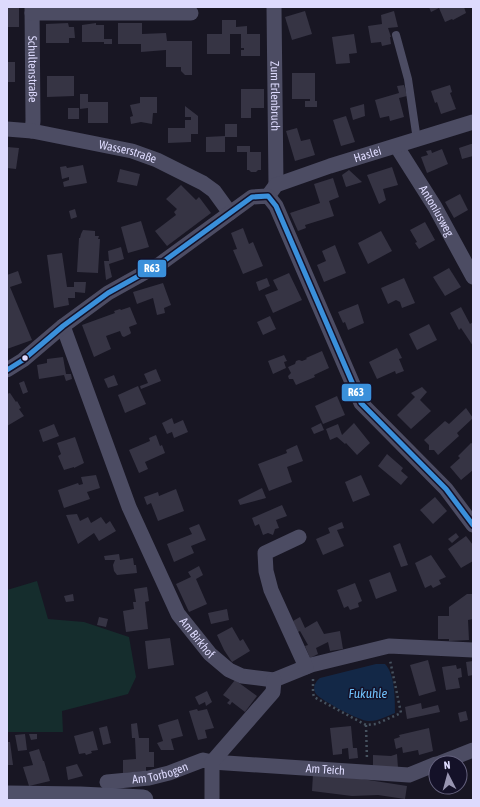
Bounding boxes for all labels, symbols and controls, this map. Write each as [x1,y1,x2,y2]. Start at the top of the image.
street label: Schultenstraße [25,36,40,102]
street label: Zum Erlenbruch [268,61,282,131]
street label: Wasserstraße [98,138,158,166]
street label: Haslei [352,144,383,165]
street label: Antoniusweg [416,183,457,240]
line badge: R63 [137,259,167,278]
text: R63 [144,262,160,274]
unlabelled marker [20,353,30,363]
line badge: R63 [341,383,372,402]
text: R63 [348,386,364,398]
street label: Am Birkhof [177,615,218,662]
water label: Fukuhle [349,686,388,701]
north arrow [428,755,468,795]
street label: Am Torbogen [131,759,190,787]
text: N [443,759,451,771]
street label: Am Teich [305,761,345,778]

